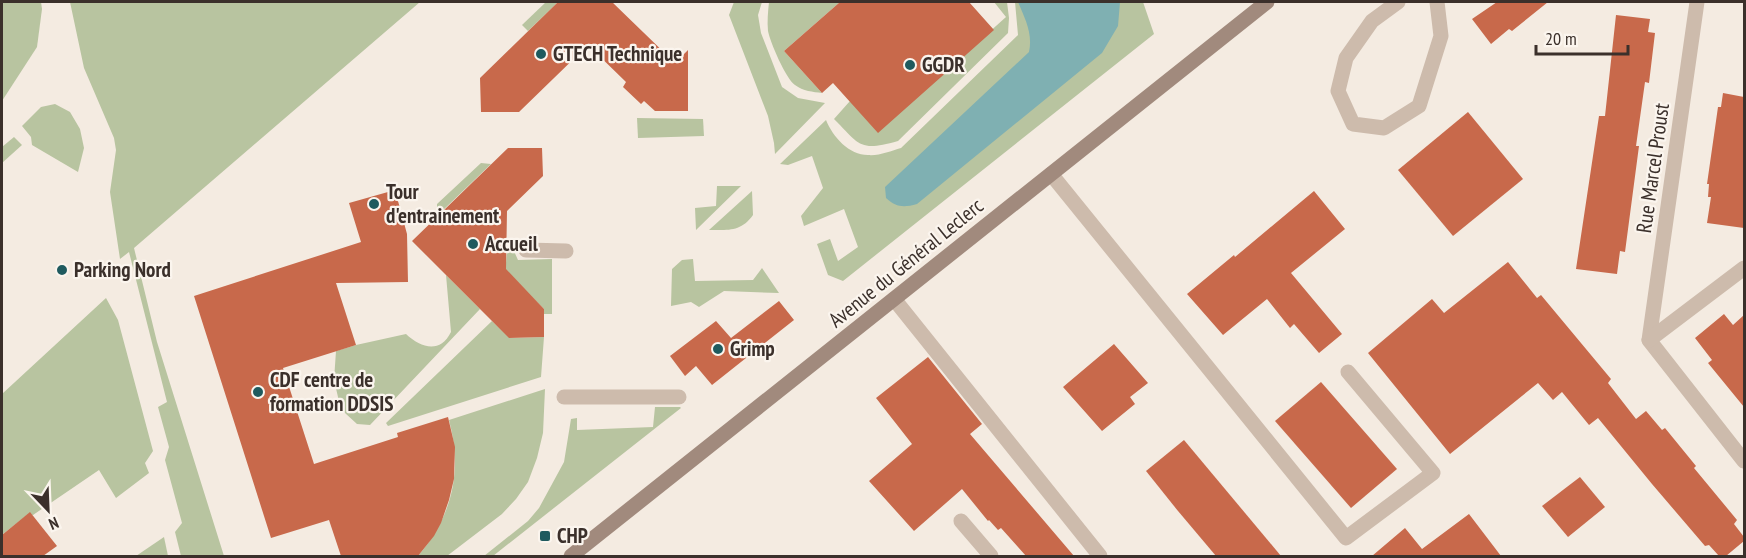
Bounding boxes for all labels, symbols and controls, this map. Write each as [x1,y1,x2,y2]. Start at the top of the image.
scale bar [1536,18,1628,56]
text: 20 m [1545,27,1577,50]
place label: GTECH Technique [553,40,682,67]
marker: GTECH Technique [534,47,548,61]
place label: GGDR [922,51,965,78]
marker: GGDR [903,58,917,72]
street label: Rue Marcel Proust [1630,101,1675,235]
place label: Tour d'entrainement [386,178,499,229]
street label: Avenue du Général Leclerc [823,192,989,333]
marker: Tour d'entrainement [367,197,381,211]
place label: Accueil [484,230,539,257]
marker: Accueil [466,237,480,251]
place label: Parking Nord [74,256,171,283]
marker: Parking Nord [55,263,69,277]
place label: Grimp [730,335,775,362]
marker: Grimp [711,342,725,356]
place label: CDF centre de formation DDSIS [270,366,394,417]
marker: CDF centre de formation DDSIS [251,385,265,399]
north arrow [18,480,78,540]
text: N [46,513,62,535]
place label: CHP [557,522,588,549]
marker: CHP [538,529,552,543]

